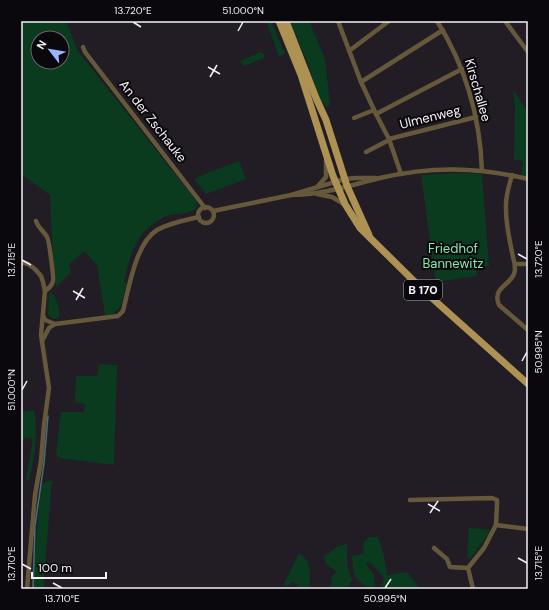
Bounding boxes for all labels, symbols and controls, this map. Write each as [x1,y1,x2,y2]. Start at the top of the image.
text: 13.720°E [114,4,152,17]
text: 51.000°N [222,4,264,17]
north arrow [30,30,70,70]
text: N [33,38,49,52]
street label: Kirschallee [461,57,495,123]
street label: An der Zschauke [116,76,190,166]
street label: Ulmenweg [398,101,462,133]
park label: Friedhof Bannewitz [422,240,484,272]
text: 13.720°E [532,240,545,278]
text: 13.715°E [5,242,18,277]
road number: B 170 [404,280,442,300]
text: 50.995°N [532,330,545,374]
text: 51.000°N [5,369,18,411]
text: 13.715°E [532,545,545,580]
text: 13.710°E [5,546,18,582]
scale bar [32,554,106,580]
text: 100 m [38,560,72,576]
text: 13.710°E [44,592,80,605]
text: 50.995°N [363,592,407,605]

